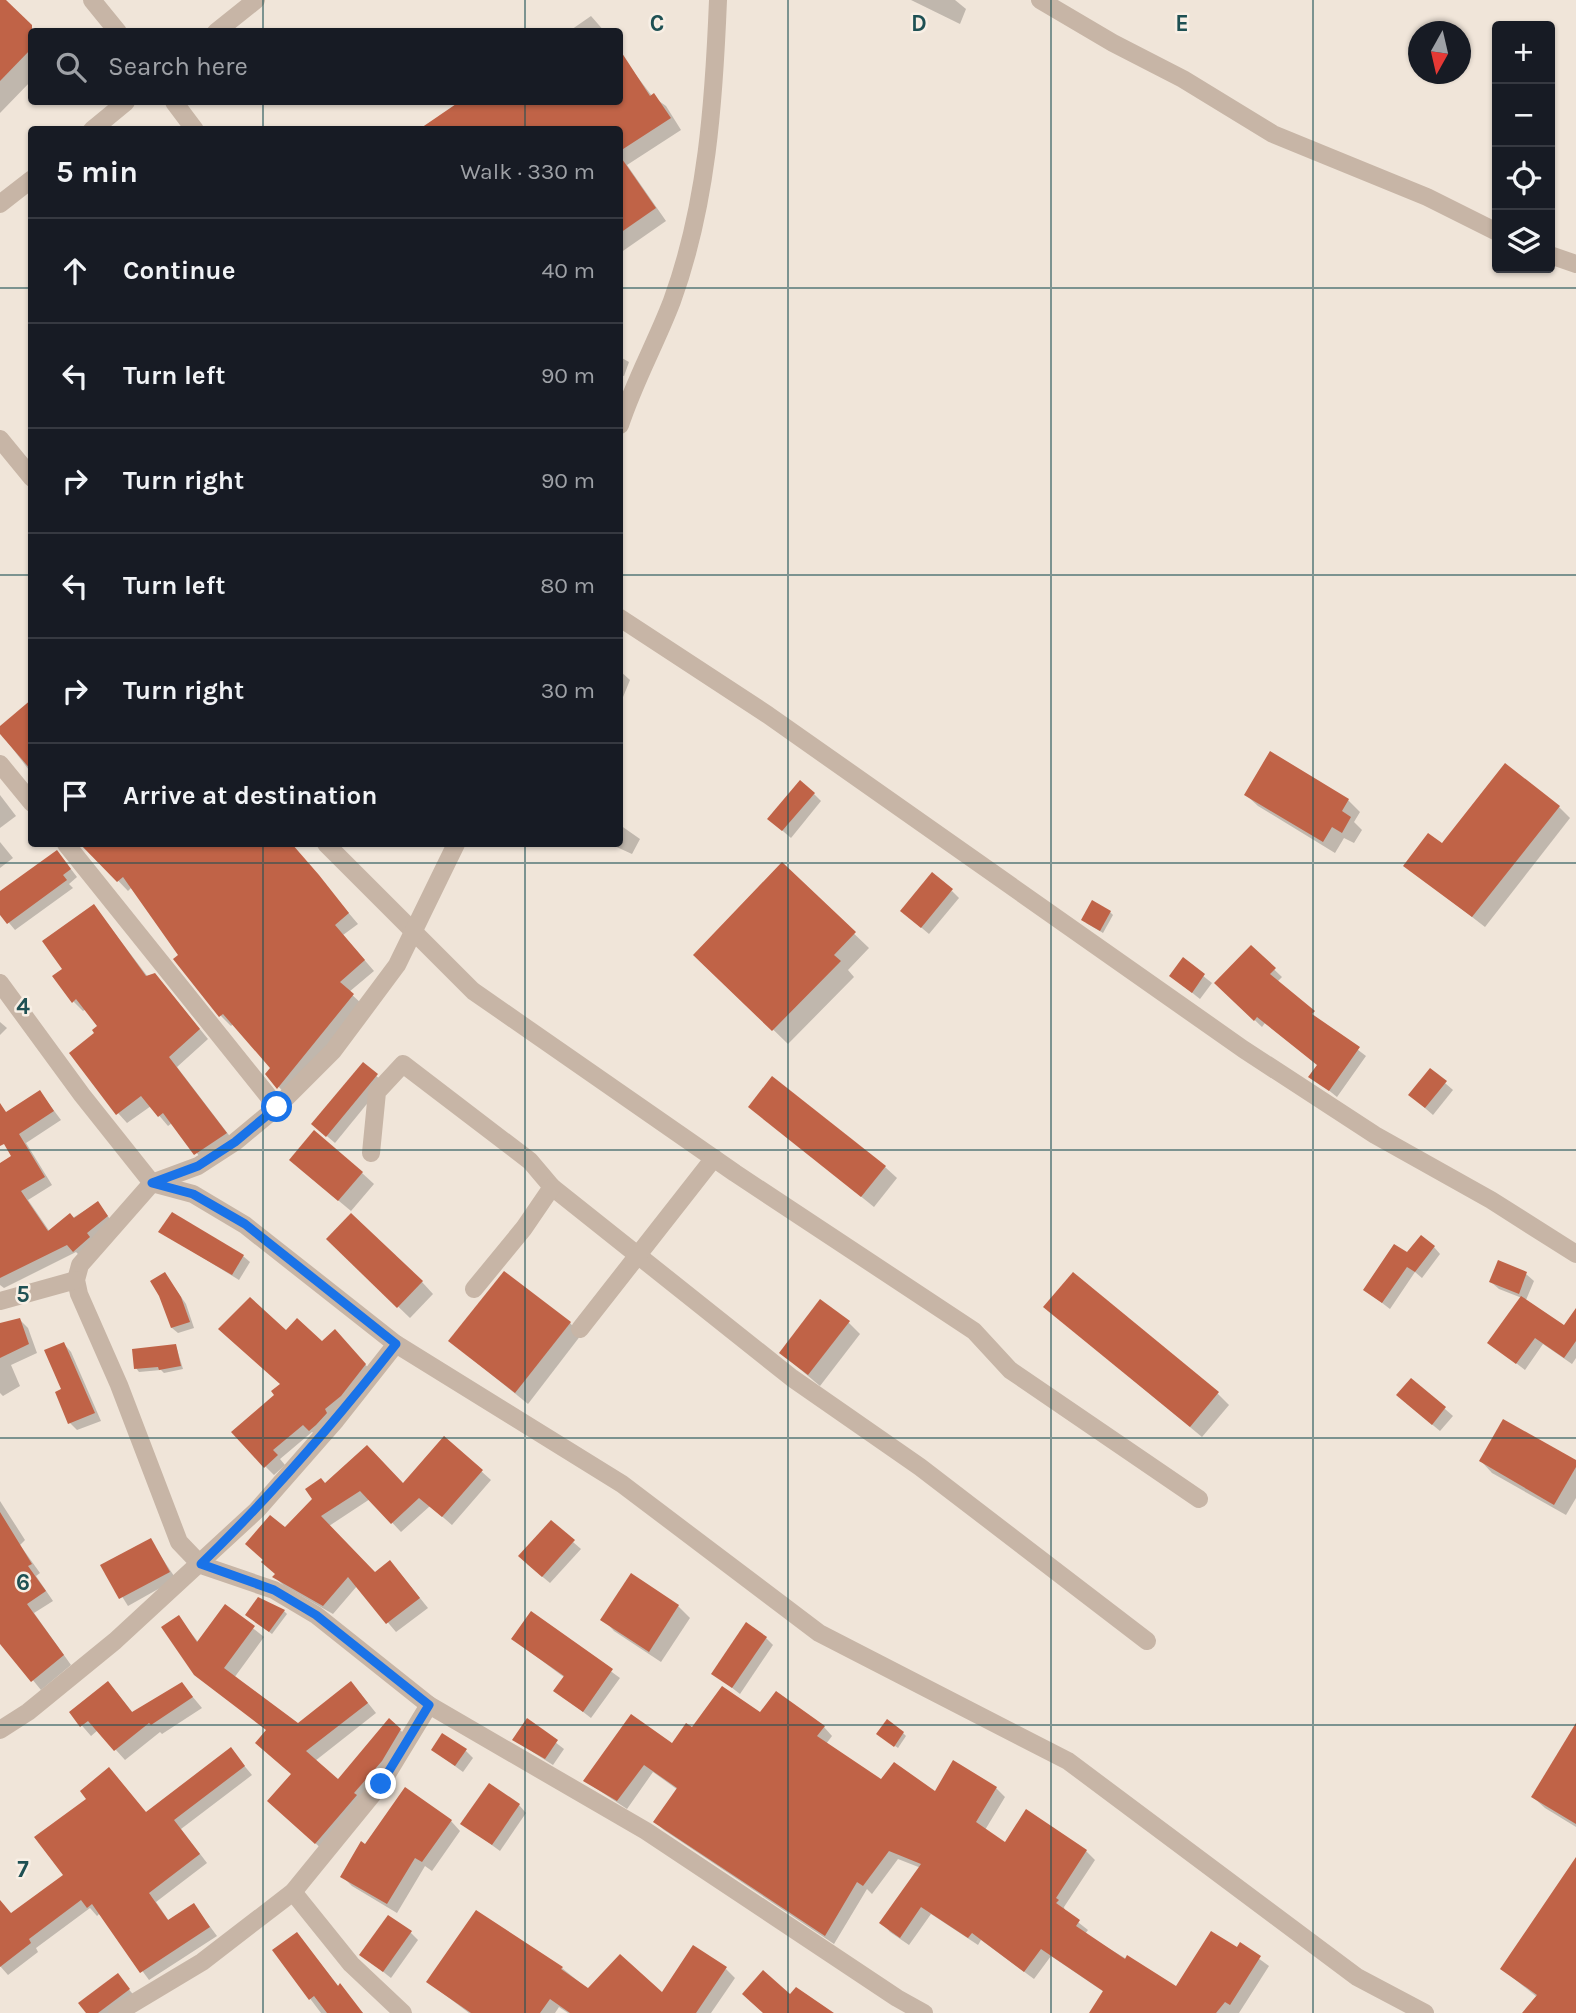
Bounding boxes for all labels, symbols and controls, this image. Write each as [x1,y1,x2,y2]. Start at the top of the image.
text: C [650,10,664,37]
text: D [911,10,927,37]
text: E [1175,10,1189,37]
north arrow [1408,21,1471,84]
map controls [1492,21,1555,273]
button: + [1492,21,1555,84]
search box [28,28,623,105]
icon: search [52,48,90,86]
text: Search here [108,51,248,82]
button: − [1492,84,1555,147]
button: locate [1492,147,1555,210]
text: 5 min [56,154,138,190]
text: Walk · 330 m [460,158,595,185]
button: layers [1492,210,1555,273]
icon: ahead [56,252,94,290]
text: Continue [123,255,235,286]
text: 40 m [542,257,595,284]
icon: left [56,357,94,395]
text: Turn left [123,360,225,391]
text: 90 m [541,362,595,389]
icon: right [56,462,94,500]
text: Turn right [123,465,244,496]
text: 90 m [541,467,595,494]
icon: left [56,567,94,605]
text: Turn left [123,570,225,601]
text: 80 m [540,572,595,599]
icon: right [56,672,94,710]
text: Turn right [123,675,244,706]
text: 30 m [541,677,595,704]
icon: arrive [56,777,94,815]
text: Arrive at destination [123,780,377,811]
text: 4 [16,993,30,1020]
route start [261,1091,292,1122]
text: 5 [16,1281,30,1308]
text: 6 [16,1569,30,1596]
route end [365,1768,396,1799]
text: 7 [17,1856,29,1883]

